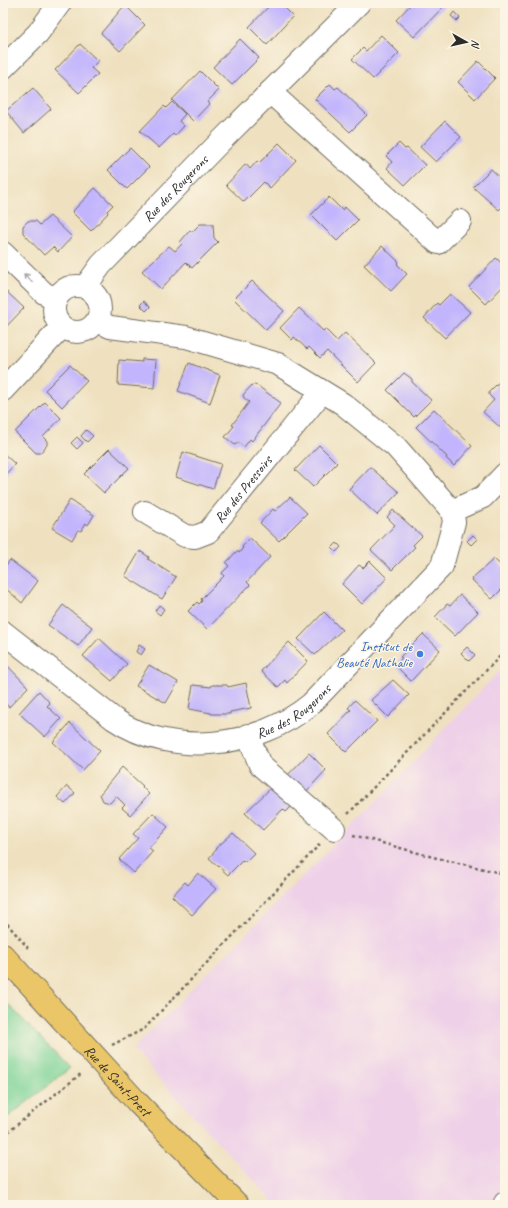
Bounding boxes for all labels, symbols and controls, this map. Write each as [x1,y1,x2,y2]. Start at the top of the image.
north arrow [446,22,486,62]
text: N [468,39,483,50]
street label: Rue des Rougerons [139,150,212,225]
one-way arrow [23,273,33,283]
street label: Rue des Pressoirs [211,451,276,526]
place label: Institut de Beauté Nathalie [336,638,413,671]
marker: Institut de Beauté Nathalie [415,649,425,659]
street label: Rue des Rougerons [254,679,335,742]
street label: Rue de Saint-Prest [81,1042,156,1121]

